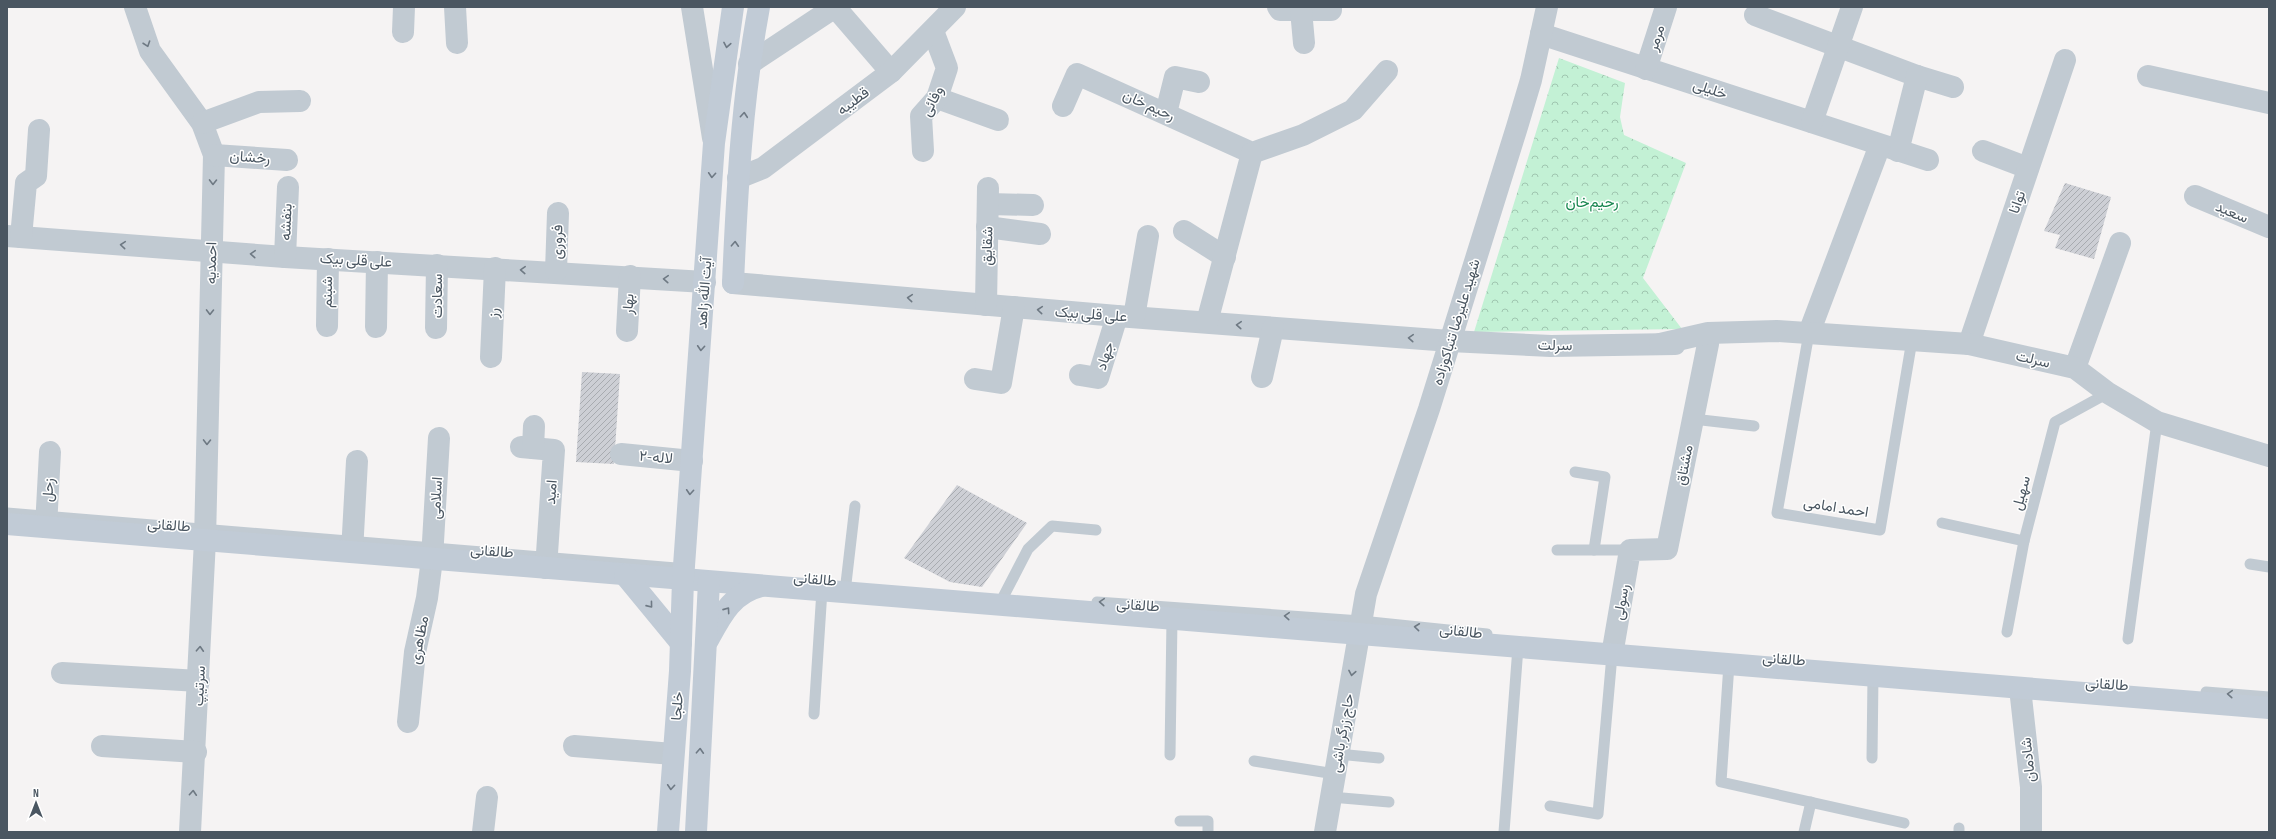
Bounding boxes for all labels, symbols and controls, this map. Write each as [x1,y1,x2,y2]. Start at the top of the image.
street label: مرمر [1643,23,1670,55]
one-way arrow [143,40,151,47]
one-way arrow [723,42,732,49]
street label: خلیلی [1690,75,1729,104]
street label: قطیبه [833,83,873,120]
street label: وفائی [917,83,948,120]
street label: رحیم خان [1120,85,1178,125]
one-way arrow [739,111,748,118]
street label: رخشان [229,147,271,168]
one-way arrow [708,172,717,178]
one-way arrow [209,179,217,185]
street label: توانا [2005,188,2030,216]
park label: رحیم‌خان [1565,193,1619,212]
street label: سعید [2213,197,2251,228]
street label: بنفشه [276,203,297,241]
street label: فروری [548,224,567,260]
street label: شقایق [978,226,997,266]
one-way arrow [120,240,127,249]
one-way arrow [731,241,739,247]
street label: احمدیه [202,242,221,284]
street label: علی قلی بیک [319,249,393,272]
one-way arrow [250,250,256,259]
street label: آیت الله زاهد [693,255,717,329]
street label: شهید علیرضا تنباکوزاده [1428,256,1485,388]
one-way arrow [520,265,526,274]
street label: سعادت [428,274,447,318]
one-way arrow [663,274,669,283]
street label: شبنم [318,276,337,308]
street label: بهار [618,293,639,316]
one-way arrow [907,294,913,303]
street label: علی قلی بیک [1054,302,1128,327]
one-way arrow [1037,305,1043,314]
street label: رز [484,308,503,320]
one-way arrow [206,309,214,315]
one-way arrow [1236,320,1242,329]
one-way arrow [1408,334,1414,343]
street label: سرلت [1537,336,1573,355]
street label: جهاد [1092,340,1119,373]
one-way arrow [696,345,705,351]
street label: سرلت [2014,346,2052,373]
one-way arrow [203,439,211,445]
street label: مشتاق [1671,443,1698,487]
street label: ۲-لاله [638,447,674,468]
street label: سهیل [2008,473,2035,513]
street label: اسلامی [426,476,447,520]
street label: زحل [38,477,59,503]
street label: امید [541,479,562,505]
one-way arrow [685,489,694,495]
street label: احمد امامی [1802,493,1870,522]
street label: طالقانی [147,515,192,537]
street label: طالقانی [470,541,515,563]
street label: طالقانی [793,568,838,591]
street label: رسولی [1609,582,1634,622]
street label: طالقانی [1116,595,1161,617]
one-way arrow [1099,598,1105,607]
one-way arrow [645,601,652,608]
one-way arrow [722,607,729,614]
one-way arrow [1284,611,1290,620]
street label: مظاهری [406,614,433,666]
street label: طالقانی [1438,620,1484,643]
one-way arrow [1414,622,1420,631]
one-way arrow [196,646,205,652]
street label: طالقانی [1762,649,1807,671]
street label: سرتیپ [189,665,210,707]
one-way arrow [1348,669,1357,676]
street label: طالقانی [2085,674,2130,696]
one-way arrow [2227,689,2233,698]
street label: خلجا [667,691,688,721]
street label: حاج زرگر باشی [1326,692,1360,774]
street label: شادمان [2017,736,2040,783]
one-way arrow [695,748,704,754]
north arrow [16,783,56,823]
one-way arrow [667,784,676,790]
text: N [33,787,39,800]
one-way arrow [188,790,197,796]

